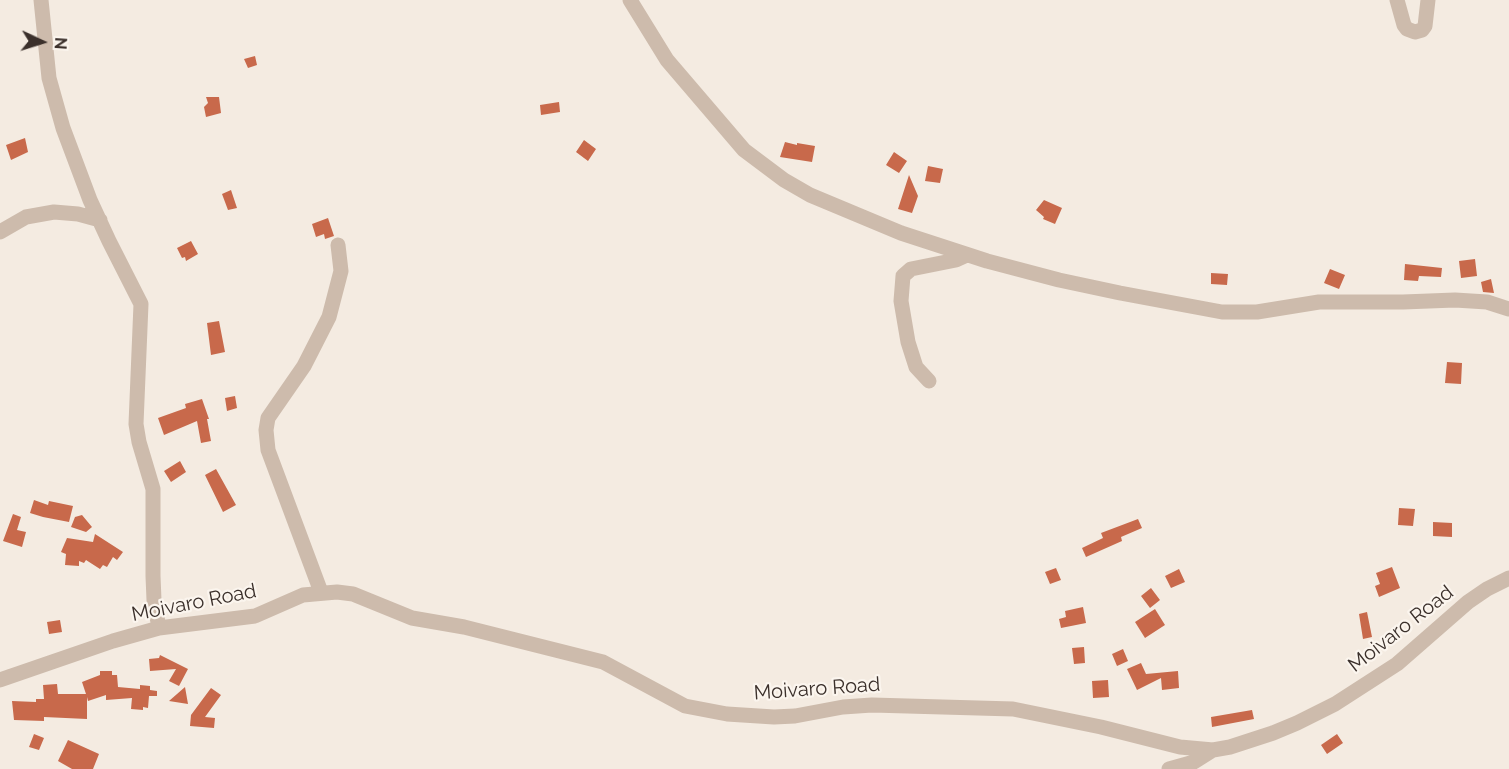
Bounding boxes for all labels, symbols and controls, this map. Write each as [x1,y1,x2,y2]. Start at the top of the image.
north arrow [12,12,72,72]
text: N [51,37,70,50]
street label: Moivaro Road [130,579,258,627]
street label: Moivaro Road [1344,581,1458,677]
street label: Moivaro Road [753,673,881,705]

